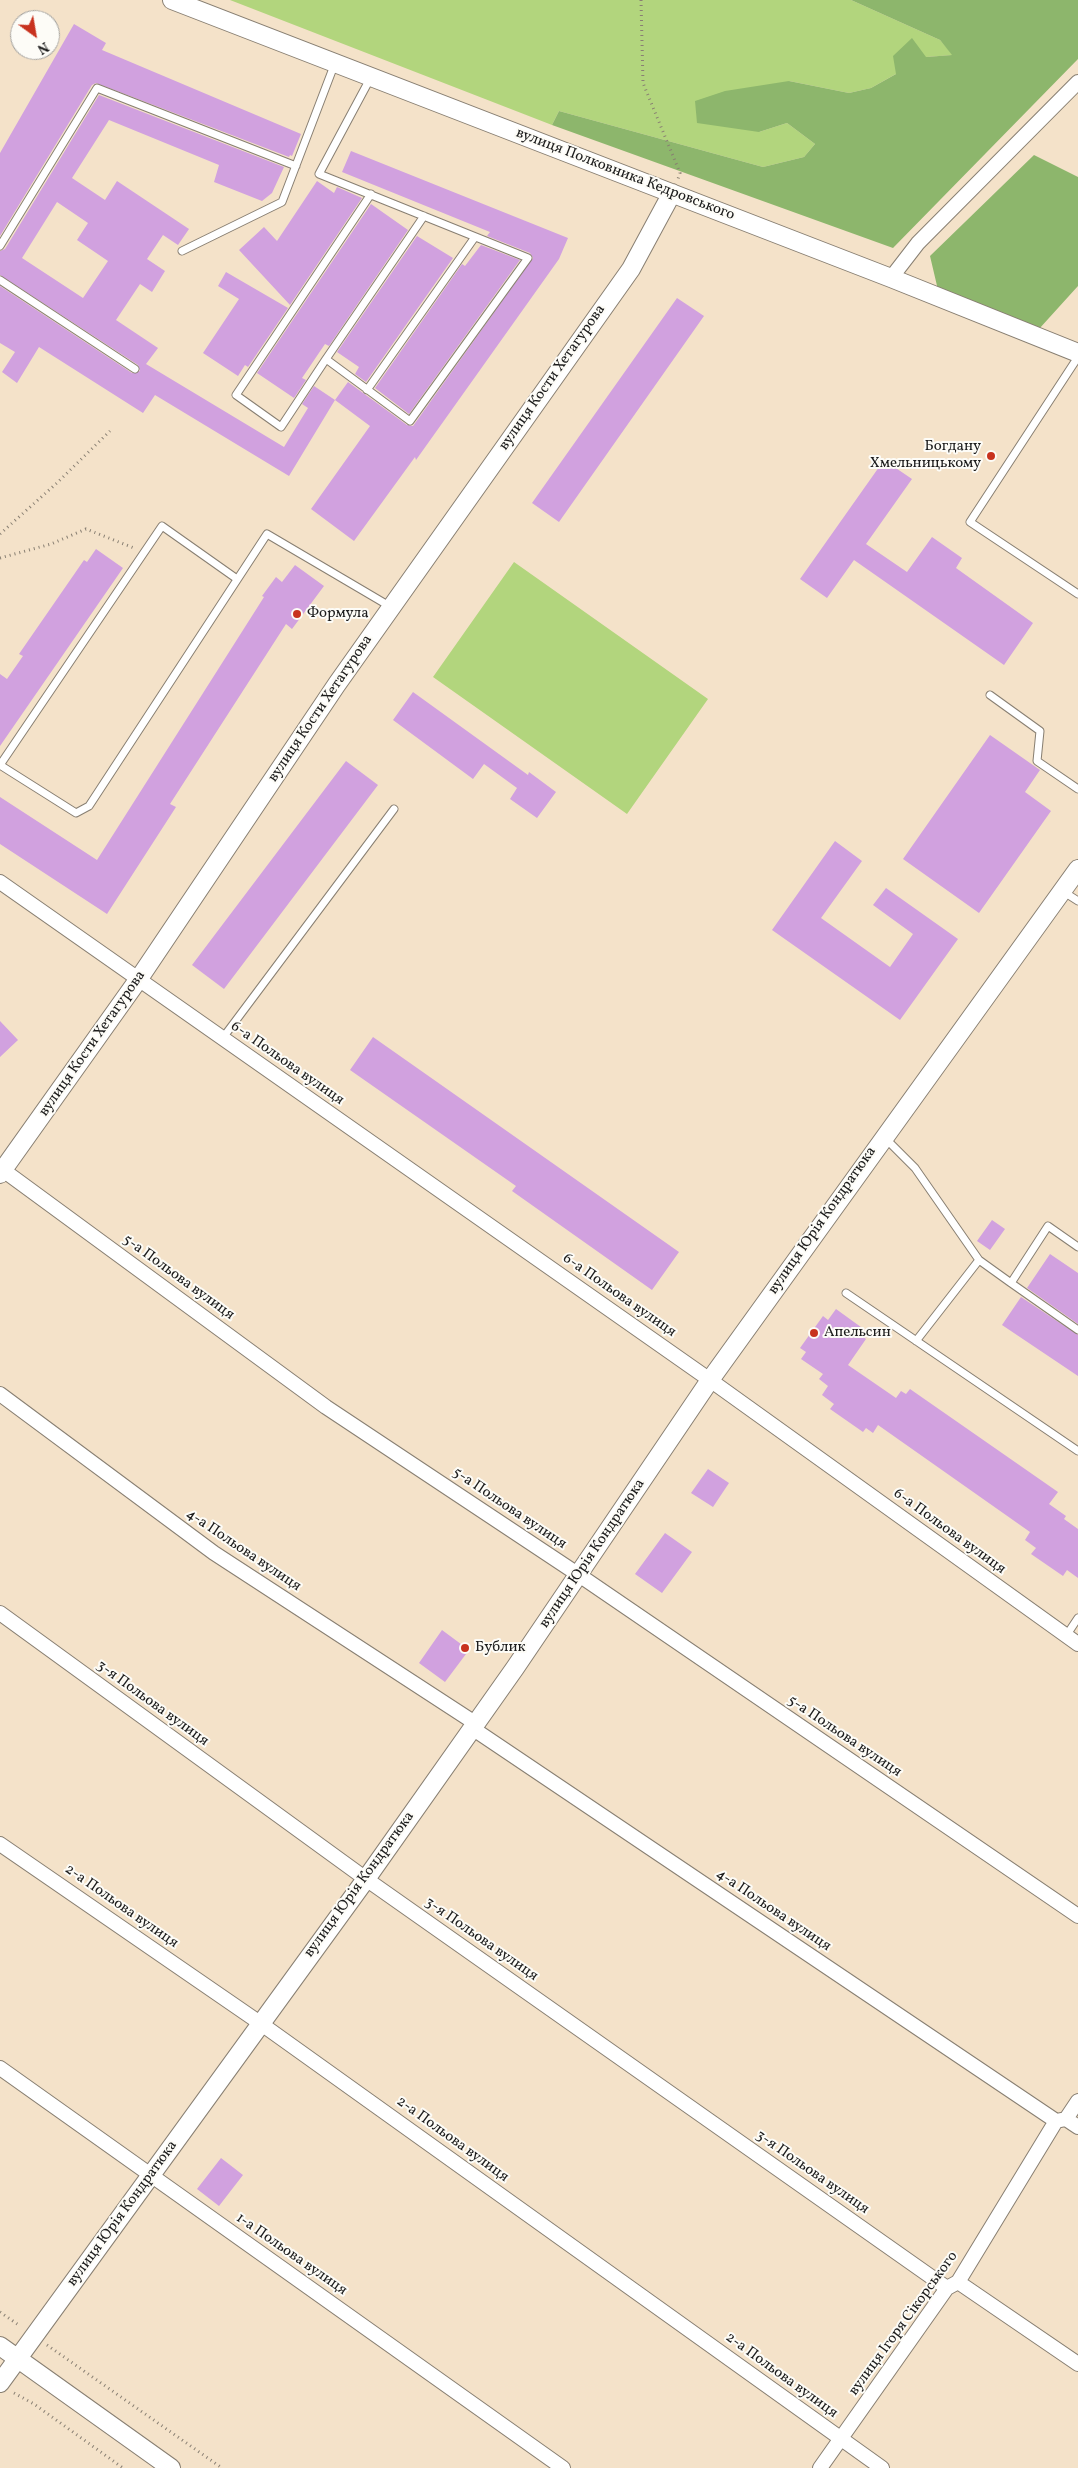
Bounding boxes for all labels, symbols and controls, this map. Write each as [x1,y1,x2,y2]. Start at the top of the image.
north arrow [10,10,60,60]
text: N [33,37,52,58]
street label: вулиця Полковника Кедровського [513,125,737,225]
street label: вулиця Кости Хетагурова [496,302,610,454]
place label: Богдану Хмельницькому [870,438,981,473]
marker: Богдану Хмельницькому [985,450,997,462]
place label: Формула [307,605,369,623]
marker: Формула [291,608,303,620]
street label: вулиця Кости Хетагурова [265,632,377,786]
street label: вулиця Кости Хетагурова [36,968,150,1120]
street label: 6-а Польова вулиця [227,1018,347,1110]
street label: вулиця Юрія Кондратюка [765,1144,881,1298]
street label: 5-а Польова вулиця [119,1231,237,1325]
street label: 6-а Польова вулиця [559,1250,679,1342]
place label: Апельсин [824,1324,891,1342]
marker: Апельсин [808,1327,820,1339]
street label: 5-а Польова вулиця [449,1464,569,1554]
street label: вулиця Юрія Кондратюка [536,1476,650,1632]
street label: 6-а Польова вулиця [889,1485,1009,1579]
street label: 4-а Польова вулиця [182,1506,304,1596]
place label: Бублик [475,1639,526,1657]
marker: Бублик [459,1642,471,1654]
street label: 3-я Польова вулиця [92,1657,212,1751]
street label: 5-а Польова вулиця [784,1692,904,1782]
street label: вулиця Юрія Кондратюка [301,1808,419,1962]
street label: 2-а Польова вулиця [61,1861,181,1953]
street label: 4-а Польова вулиця [712,1866,834,1956]
street label: 3-я Польова вулиця [421,1894,541,1986]
street label: 2-а Польова вулиця [392,2093,512,2187]
street label: 3-я Польова вулиця [752,2127,872,2219]
street label: вулиця Юрія Кондратюка [64,2137,182,2291]
street label: 1-а Польова вулиця [232,2210,350,2300]
street label: вулиця Ігоря Сікорського [846,2248,962,2400]
street label: 2-а Польова вулиця [721,2329,841,2423]

